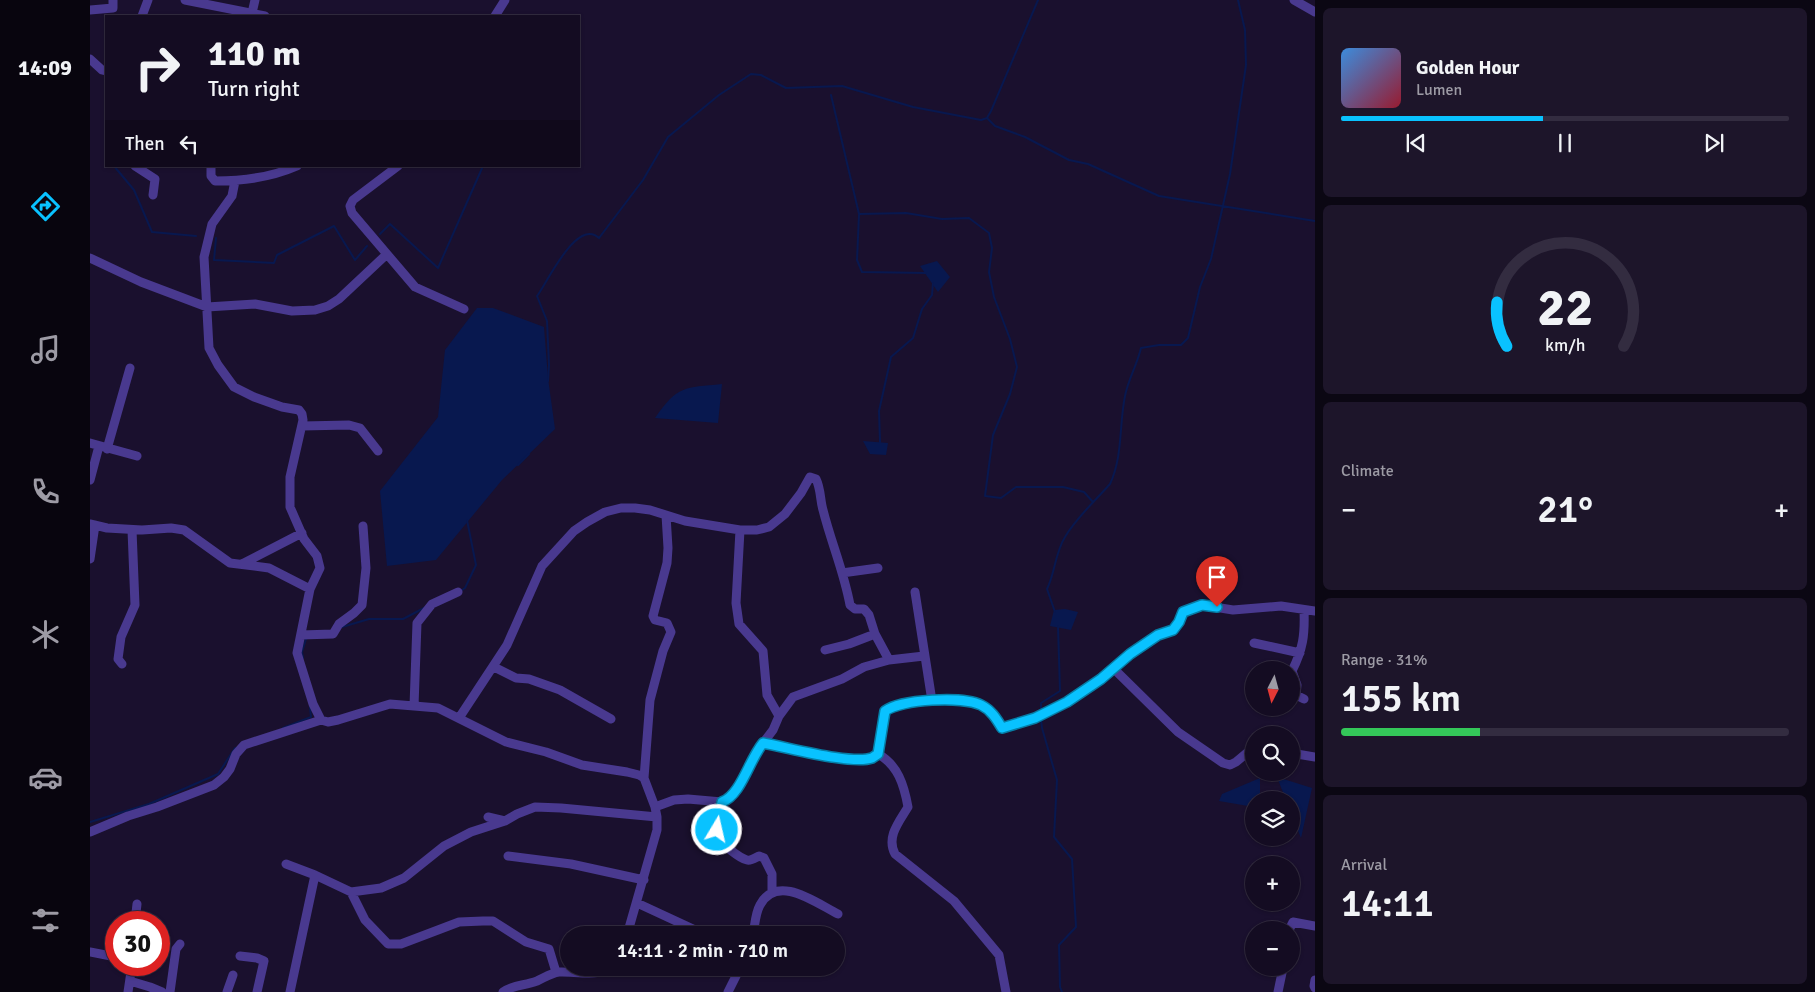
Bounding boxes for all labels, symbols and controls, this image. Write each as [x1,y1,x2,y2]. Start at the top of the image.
text: 110 m [208,32,301,75]
icon: right [125,35,190,100]
text: 14:09 [18,54,72,81]
text: Golden Hour [1416,56,1519,80]
text: Turn right [208,75,300,102]
text: Lumen [1416,80,1462,100]
icon: previous [1402,129,1430,157]
icon: pause [1551,129,1579,157]
icon: next [1700,129,1728,157]
icon: left [175,130,203,158]
text: Then [125,132,165,156]
icon: directions [28,189,63,224]
text: 22 [1537,276,1593,340]
icon: music [28,332,63,367]
text: km/h [1545,334,1585,356]
text: Climate [1341,461,1394,481]
icon: phone [28,474,63,509]
text: 21° [1537,486,1593,533]
text: − [1341,493,1356,527]
text: + [1774,493,1789,527]
pin [1196,556,1238,607]
icon: arrive [1203,563,1231,591]
icon: climate [28,617,63,652]
text: Range · 31% [1341,650,1427,670]
north arrow [1245,661,1300,716]
map controls [1245,661,1300,976]
text: 155 km [1341,675,1461,722]
button: search [1245,726,1300,781]
icon: car [28,760,63,795]
button: layers [1245,791,1300,846]
position arrow [690,803,742,855]
text: Arrival [1341,855,1387,875]
button: + [1245,856,1300,911]
text: 14:11 [1341,880,1434,927]
icon: filters [28,903,63,938]
speed limit sign: 30 [105,911,170,976]
button: − [1245,921,1300,976]
text: 14:11 · 2 min · 710 m [617,939,788,963]

